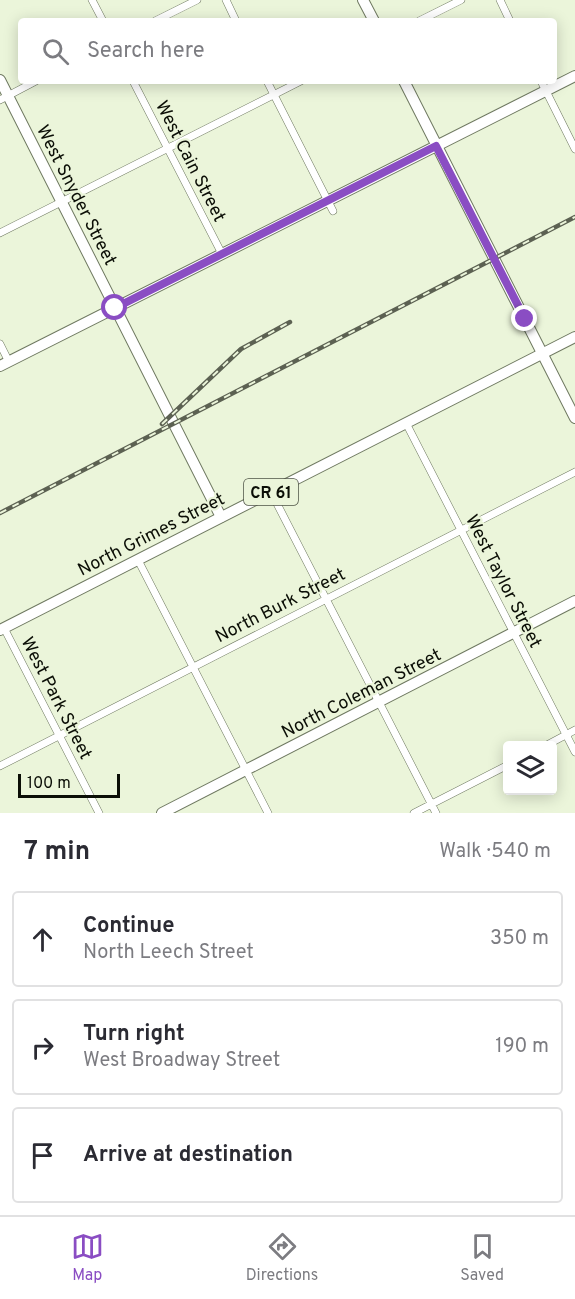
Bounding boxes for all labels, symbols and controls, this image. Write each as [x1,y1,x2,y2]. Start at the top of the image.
search box [18,18,557,84]
icon: search [39,35,72,68]
text: Search here [87,38,205,65]
street label: West Cain Street [149,97,230,226]
street label: West Snyder Street [30,122,121,270]
route start [101,294,127,320]
route end [511,305,537,331]
road number: CR 61 [244,479,298,505]
street label: North Grimes Street [74,488,229,582]
street label: West Taylor Street [459,511,546,652]
street label: North Burk Street [212,564,350,649]
street label: West Park Street [15,634,96,764]
street label: North Coleman Street [278,644,445,745]
map controls [503,741,557,795]
button: layers [503,741,557,795]
scale bar [18,771,120,798]
text: 100 m [27,774,71,794]
text: 7 min [24,836,90,869]
text: Walk · 540 m [439,839,551,865]
text: Continue [83,913,174,940]
icon: ahead [26,923,59,956]
text: 350 m [490,926,549,952]
text: North Leech Street [83,940,254,966]
text: Turn right [83,1021,185,1048]
icon: right [26,1031,59,1064]
text: 190 m [495,1034,549,1060]
text: West Broadway Street [83,1048,280,1074]
icon: arrive [26,1139,59,1172]
text: Arrive at destination [83,1142,293,1169]
tab: Map [71,1230,104,1286]
tab: Directions [246,1230,318,1286]
tab: Saved [460,1230,504,1286]

